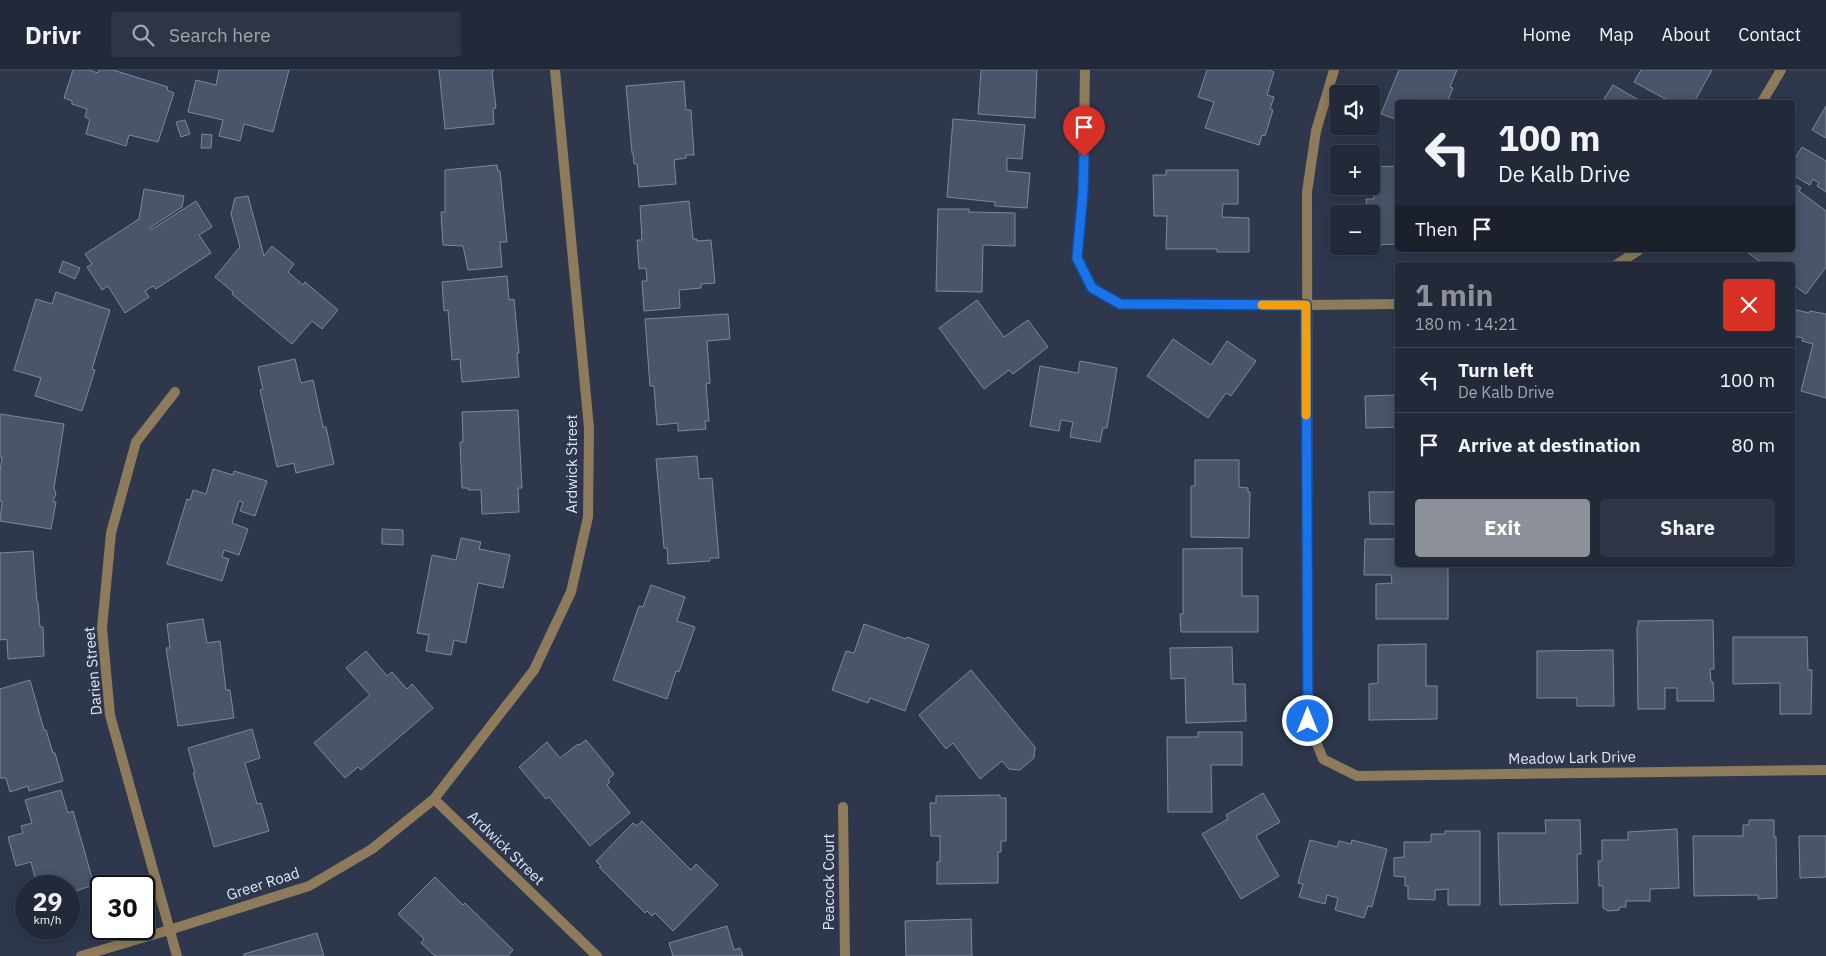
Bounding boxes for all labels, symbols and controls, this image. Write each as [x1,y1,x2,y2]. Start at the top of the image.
search box [111,12,461,57]
text: Drivr [25,19,81,51]
icon: search [129,21,157,49]
text: Search here [169,23,271,47]
text: Home [1523,23,1571,46]
text: Map [1599,23,1634,46]
text: About [1662,23,1710,46]
text: Contact [1738,23,1801,46]
map controls [1330,85,1380,255]
button: sound [1330,85,1380,135]
pin [1063,106,1105,157]
icon: arrive [1070,113,1098,141]
text: 100 m [1498,115,1601,161]
icon: left [1415,120,1480,185]
button: + [1330,145,1380,195]
text: De Kalb Drive [1498,159,1630,188]
button: − [1330,205,1380,255]
icon: arrive [1468,215,1496,243]
text: Then [1415,217,1458,241]
text: 1 min [1415,275,1493,314]
button: close [1723,279,1775,331]
text: 180 m · 14:21 [1415,314,1517,334]
text: Turn left [1458,358,1534,382]
icon: left [1415,366,1443,394]
text: 100 m [1720,368,1775,392]
text: De Kalb Drive [1458,382,1554,402]
street label: Ardwick Street [562,414,581,514]
icon: arrive [1415,431,1443,459]
text: Arrive at destination [1458,433,1641,457]
text: 80 m [1731,433,1775,457]
button: Exit [1415,499,1590,557]
button: Share [1600,499,1775,557]
street label: Darien Street [79,626,106,716]
position arrow [1281,694,1333,746]
street label: Meadow Lark Drive [1508,747,1636,768]
street label: Ardwick Street [464,806,549,889]
street label: Peacock Court [819,834,838,930]
street label: Greer Road [224,863,302,904]
speed limit sign: 30 [90,875,155,940]
text: 29 [32,885,63,918]
text: km/h [33,912,62,927]

